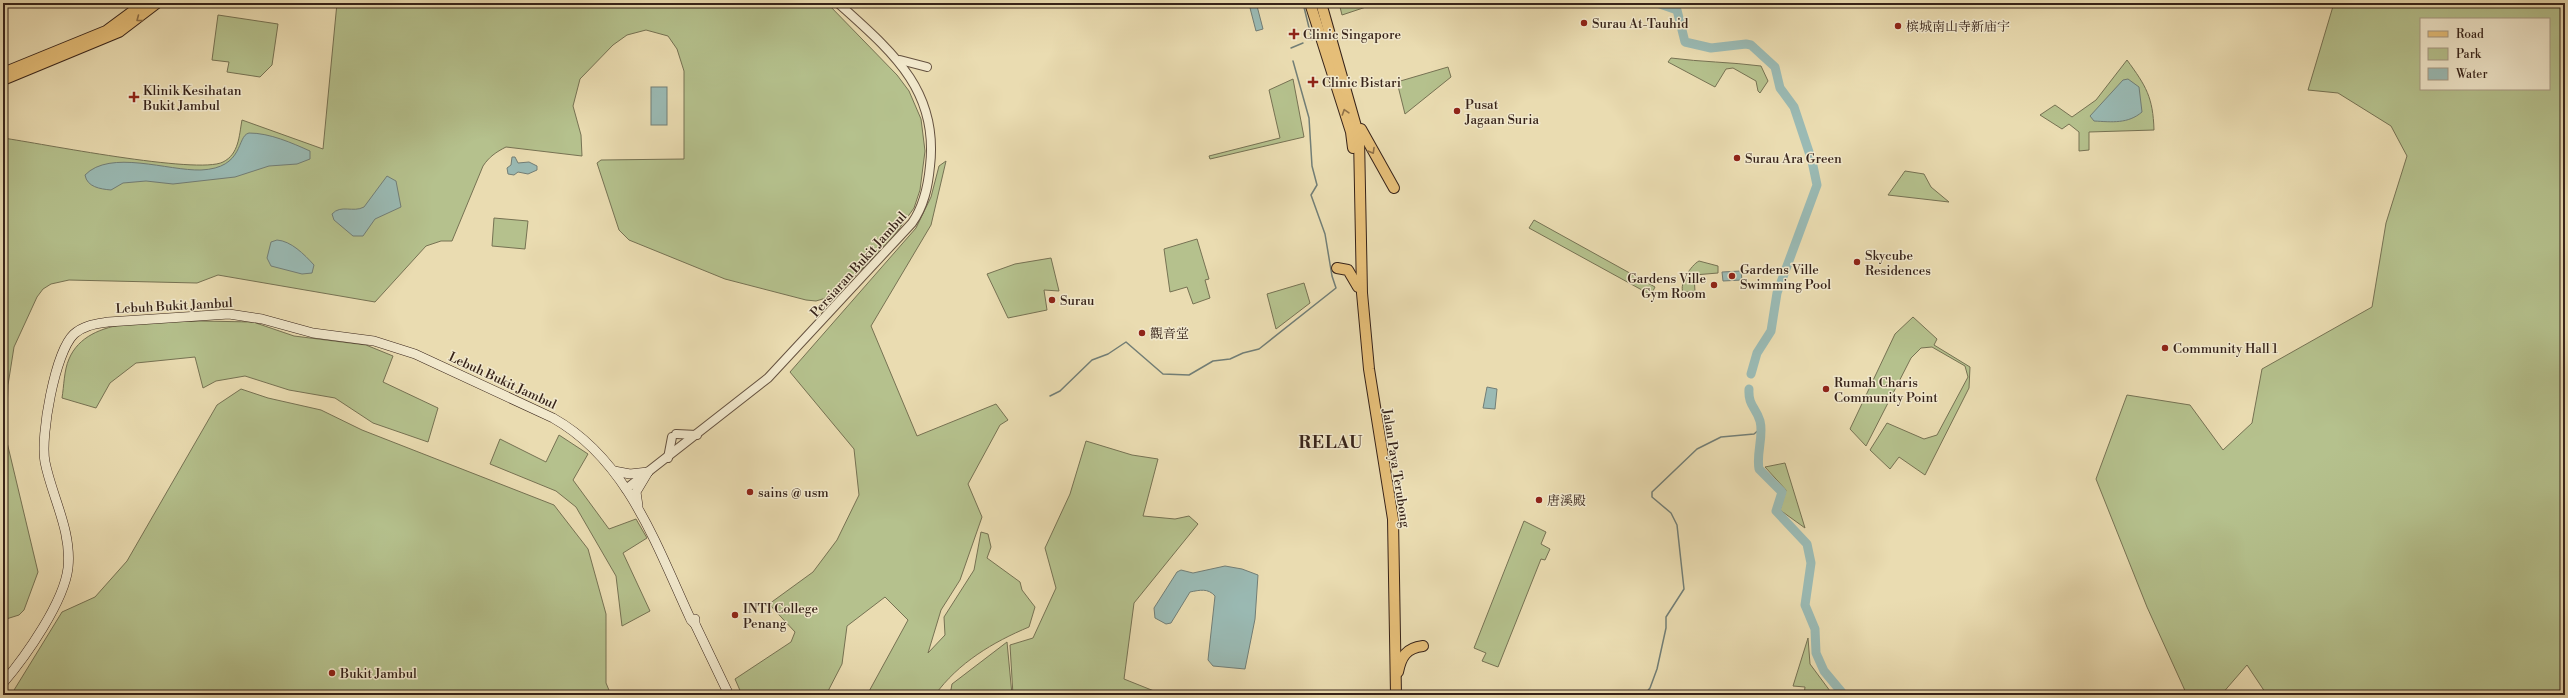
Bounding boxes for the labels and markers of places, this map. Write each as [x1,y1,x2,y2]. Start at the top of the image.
place label: Surau At-Tauhid [1592,16,1689,32]
marker: Surau At-Tauhid [1579,18,1589,28]
place label: 槟城南山寺新庙宇 [1906,19,2010,35]
marker: 槟城南山寺新庙宇 [1893,21,1903,31]
place label: Clinic Singapore [1303,27,1401,43]
marker: Clinic Singapore [1288,28,1300,40]
place label: Clinic Bistari [1322,75,1401,91]
marker: Clinic Bistari [1307,76,1319,88]
place label: Klinik Kesihatan Bukit Jambul [142,83,242,114]
marker: Klinik Kesihatan Bukit Jambul [128,91,140,103]
place label: Pusat Jagaan Suria [1464,97,1539,128]
marker: Pusat Jagaan Suria [1452,106,1462,116]
place label: Surau Ara Green [1745,151,1842,167]
marker: Surau Ara Green [1732,153,1742,163]
place label: Skycube Residences [1865,248,1931,279]
marker: Skycube Residences [1852,257,1862,267]
place label: Gardens Ville Swimming Pool [1740,262,1831,293]
place label: Gardens Ville Gym Room [1627,271,1707,302]
marker: Gardens Ville Swimming Pool [1727,271,1737,281]
marker: Gardens Ville Gym Room [1709,280,1719,290]
place label: Surau [1060,293,1095,309]
marker: Surau [1047,295,1057,305]
place label: 觀音堂 [1150,326,1189,342]
marker: 觀音堂 [1137,328,1147,338]
place label: Community Hall 1 [2173,341,2278,357]
marker: Community Hall 1 [2160,343,2170,353]
place label: Rumah Charis Community Point [1834,375,1938,406]
marker: Rumah Charis Community Point [1821,384,1831,394]
place label: sains @ usm [758,485,829,501]
marker: sains @ usm [745,487,755,497]
place label: 唐溪殿 [1547,493,1586,509]
marker: 唐溪殿 [1534,495,1544,505]
place label: INTI College Penang [743,601,818,632]
marker: INTI College Penang [730,610,740,620]
place label: Bukit Jambul [339,666,417,682]
marker: Bukit Jambul [327,668,337,678]

